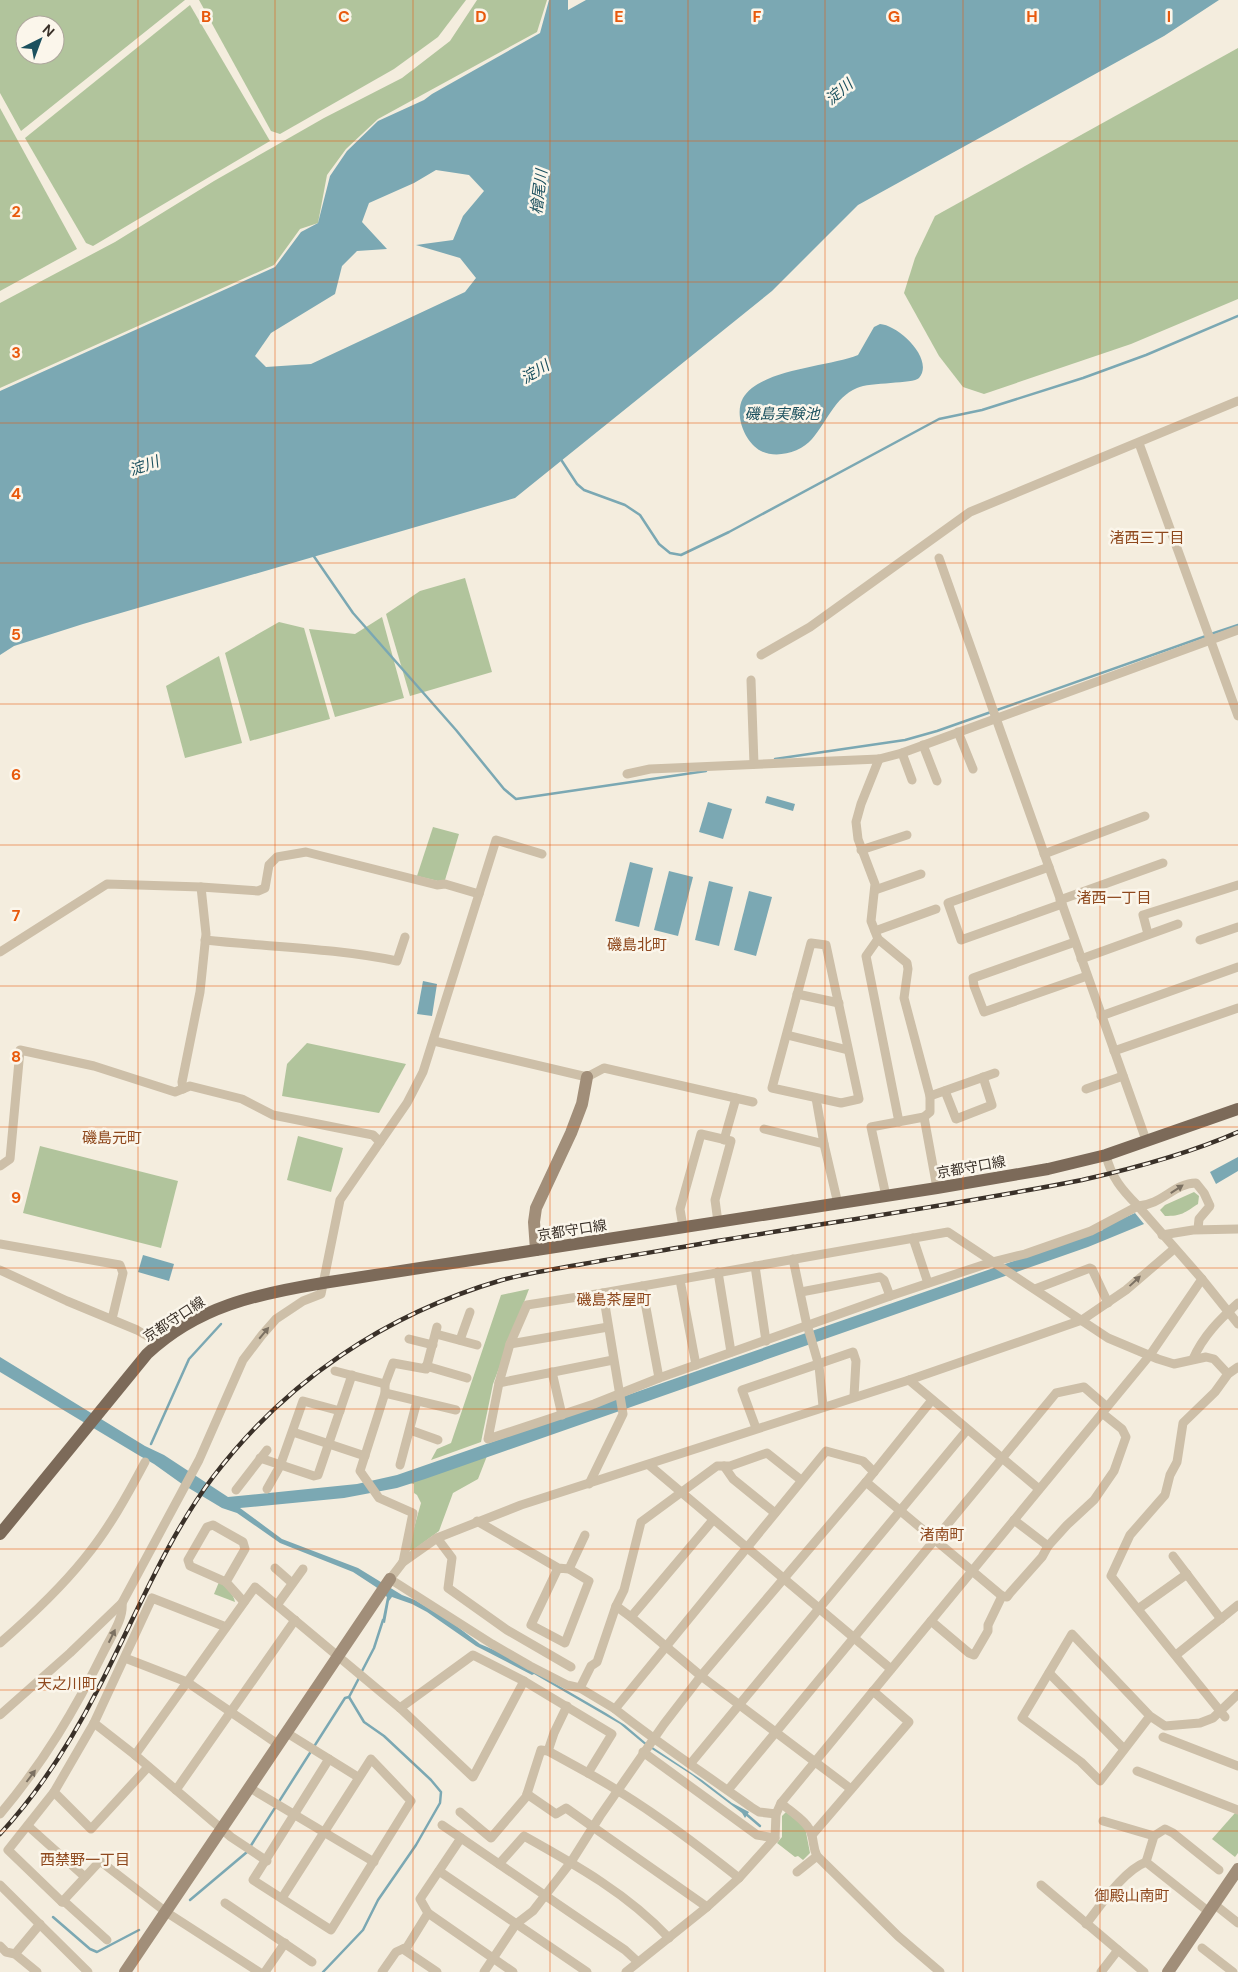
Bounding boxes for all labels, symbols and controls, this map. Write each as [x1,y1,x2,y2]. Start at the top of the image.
text: B [201,6,211,27]
text: C [338,6,350,27]
text: D [475,6,487,27]
text: E [614,6,624,27]
text: F [753,6,762,27]
text: G [888,6,900,27]
text: H [1026,6,1038,27]
text: I [1167,6,1171,27]
north arrow [15,15,65,65]
text: N [39,20,59,40]
water label: 淀川 [821,73,858,109]
water label: 檜尾川 [526,166,552,216]
text: 2 [11,201,21,222]
text: 3 [11,342,21,363]
water label: 淀川 [517,355,555,388]
water label: 磯島実験池 [744,404,821,424]
water label: 淀川 [126,451,163,481]
text: 4 [11,483,21,504]
district label: 渚西三丁目 [1109,528,1185,548]
text: 5 [11,624,21,645]
text: 6 [11,764,21,785]
district label: 渚西一丁目 [1076,888,1152,908]
text: 7 [12,905,21,926]
district label: 磯島北町 [607,935,667,955]
text: 8 [11,1046,21,1067]
district label: 磯島元町 [82,1128,142,1148]
street label: 京都守口線 [935,1152,1007,1182]
one-way arrow [1170,1185,1183,1194]
text: 9 [11,1187,21,1208]
street label: 京都守口線 [536,1216,608,1244]
one-way arrow [1129,1276,1141,1287]
district label: 磯島茶屋町 [576,1290,652,1310]
street label: 京都守口線 [140,1292,208,1346]
one-way arrow [258,1327,269,1340]
district label: 渚南町 [919,1525,965,1545]
one-way arrow [108,1629,116,1643]
district label: 天之川町 [37,1674,97,1694]
one-way arrow [25,1770,36,1783]
district label: 西禁野一丁目 [40,1850,130,1870]
district label: 御殿山南町 [1094,1886,1170,1906]

